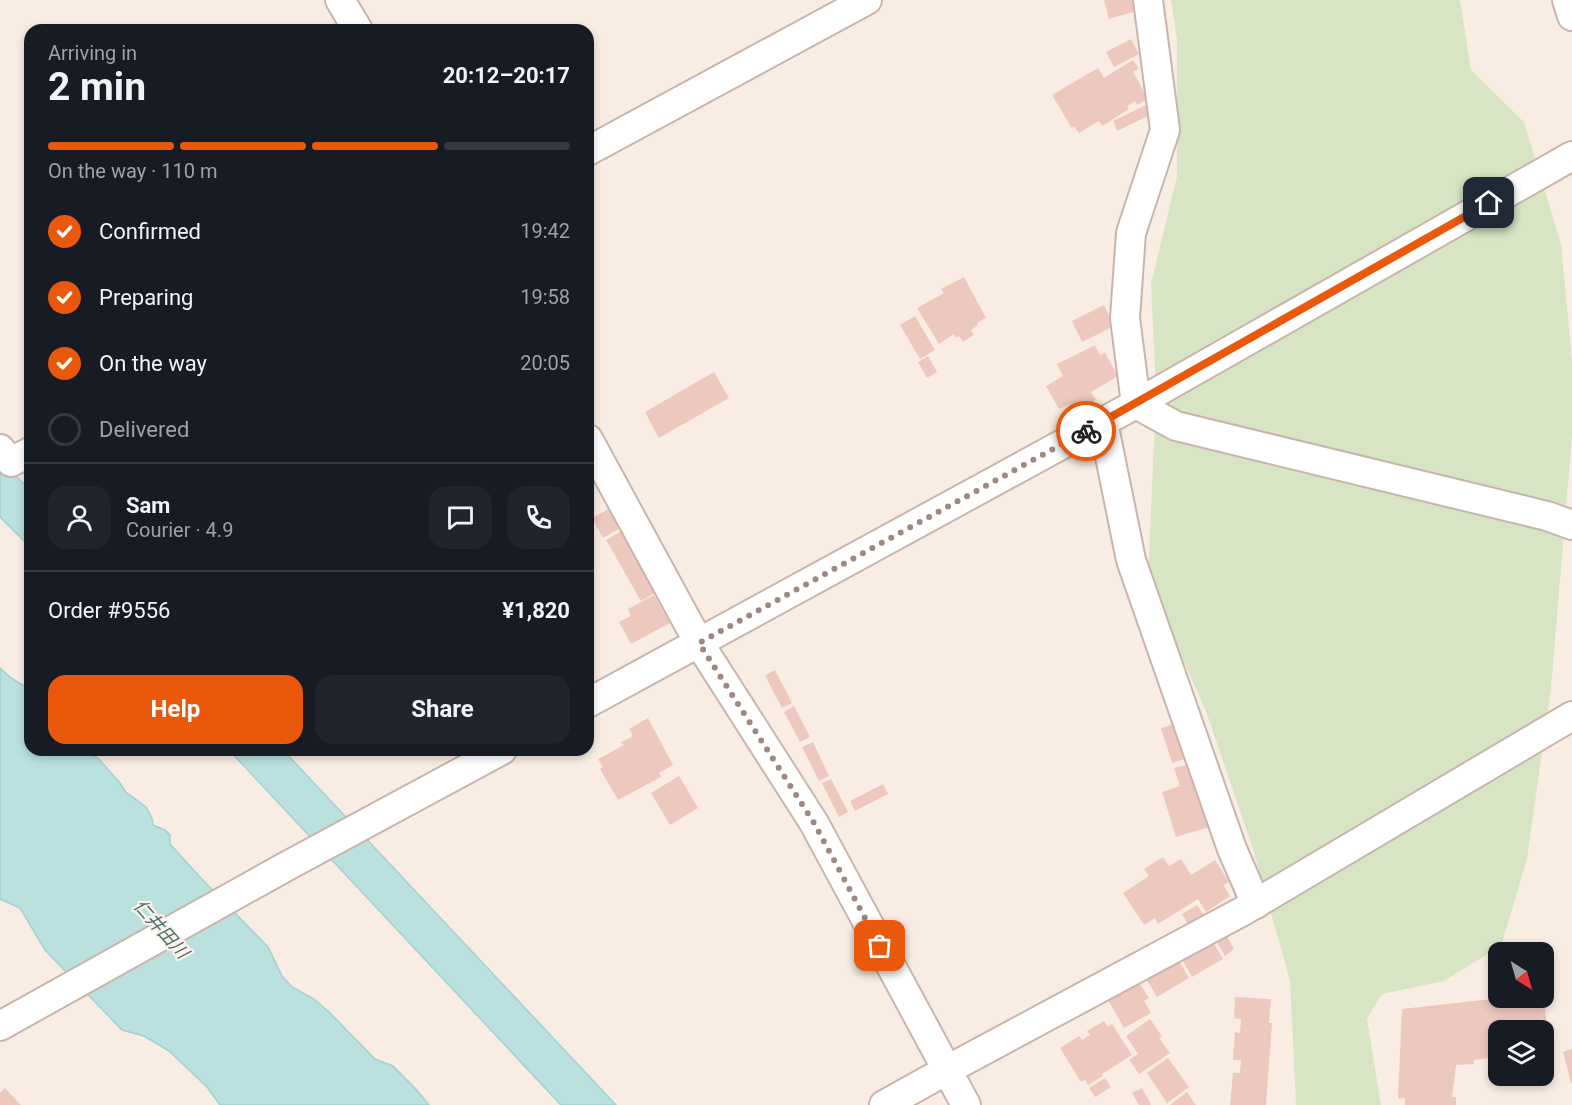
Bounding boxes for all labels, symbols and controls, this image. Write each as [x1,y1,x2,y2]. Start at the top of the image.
text: Arriving in [48,41,137,65]
text: 20:12–20:17 [443,63,570,88]
text: 2 min [48,64,146,110]
text: On the way · 110 m [48,159,217,183]
pin [1463,177,1514,228]
icon: home [1472,186,1505,219]
icon: check [48,215,81,248]
text: Confirmed [99,219,201,244]
text: 19:42 [520,219,570,243]
icon: check [48,281,81,314]
text: Preparing [99,285,193,310]
text: 19:58 [520,285,570,309]
icon: check [48,347,81,380]
text: On the way [99,351,207,376]
text: 20:05 [520,351,570,375]
courier [1056,401,1116,461]
icon: bike [1070,415,1103,448]
text: Delivered [99,417,189,442]
button: person [48,486,111,549]
button: chat [429,486,492,549]
button: phone [507,486,570,549]
text: Sam [126,493,170,518]
text: Courier · 4.9 [126,518,233,542]
text: Order #9556 [48,598,170,623]
text: ¥1,820 [502,598,570,623]
button: Help [48,675,303,744]
button: Share [315,675,570,744]
water label: 仁井田川 [129,895,195,964]
pin [854,920,905,971]
icon: bag [863,929,896,962]
north arrow [1488,942,1554,1008]
map controls [1488,942,1554,1086]
button: layers [1488,1020,1554,1086]

